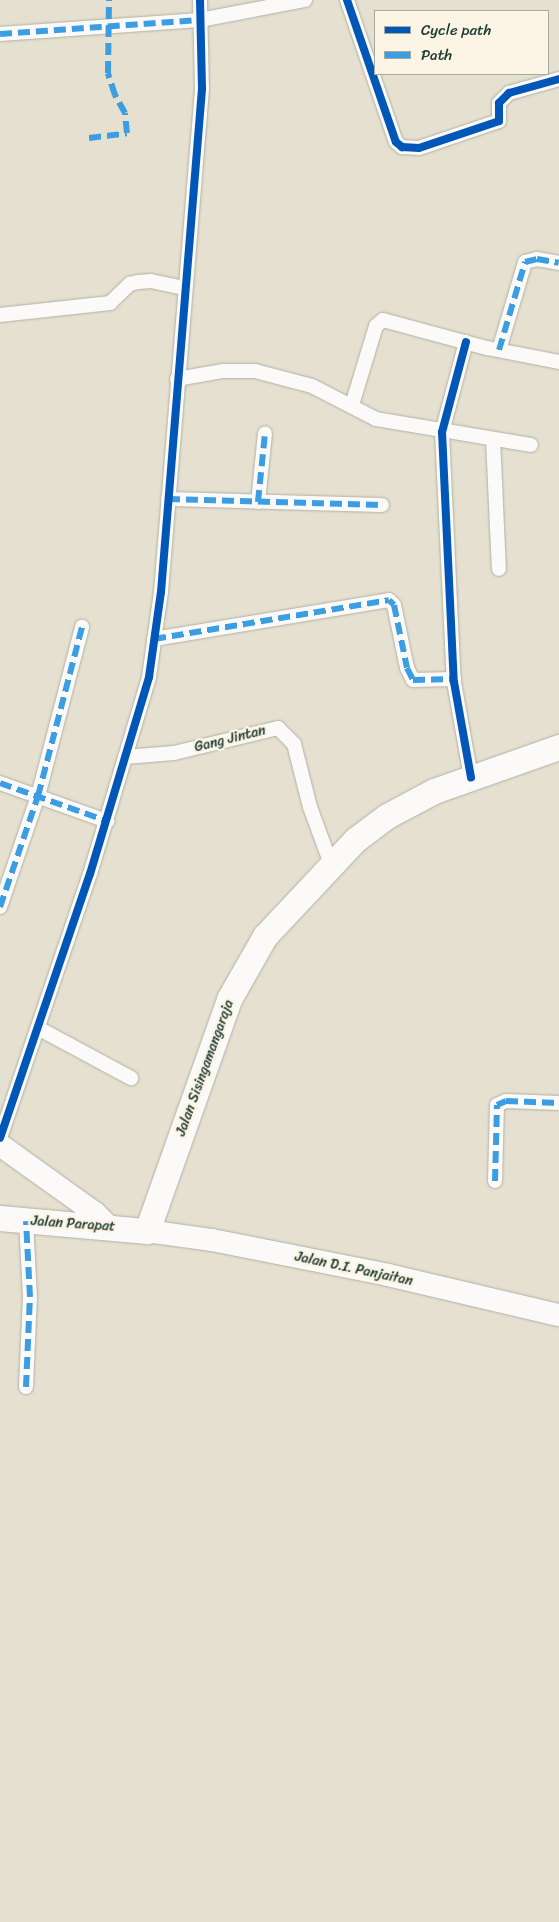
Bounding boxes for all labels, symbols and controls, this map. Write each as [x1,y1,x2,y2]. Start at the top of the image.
legend [374,10,549,75]
text: Cycle path [421,17,491,43]
text: Path [421,42,452,68]
street label: Gang Jintan [193,722,267,756]
street label: Jalan Sisingamangaraja [172,997,238,1139]
street label: Jalan Parapat [30,1213,116,1235]
street label: Jalan D.I. Panjaitan [293,1248,415,1290]

